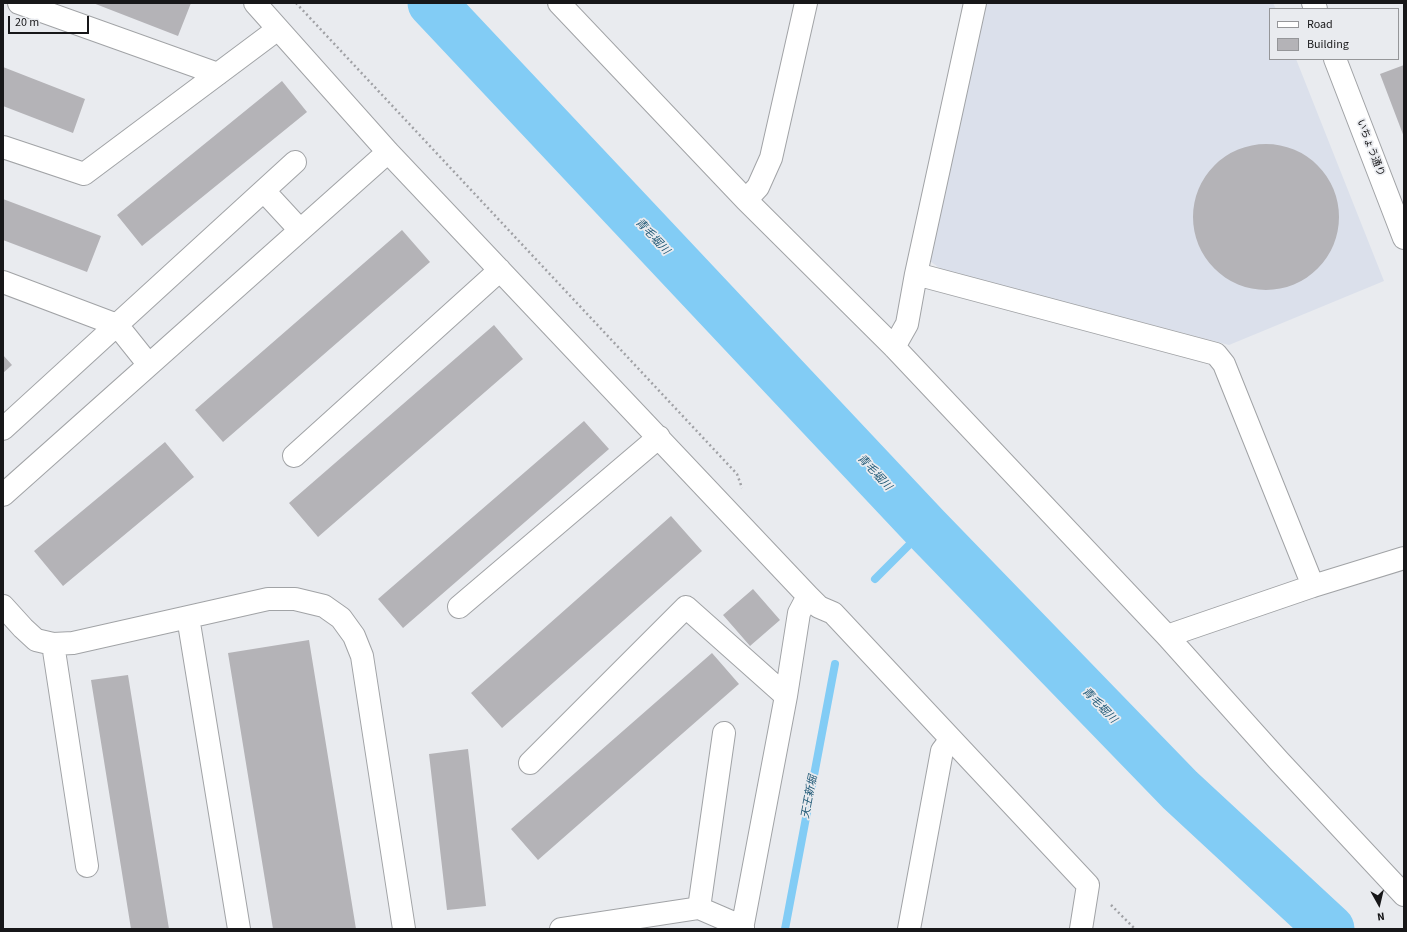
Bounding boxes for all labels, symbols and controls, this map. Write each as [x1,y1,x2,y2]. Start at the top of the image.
scale bar [10,8,91,34]
legend [1269,8,1399,60]
text: 20 m [15,14,39,31]
text: Road [1307,16,1333,33]
text: Building [1307,36,1349,53]
street label: いちょう通り [1354,118,1386,178]
water label: 青毛堀川 [632,216,672,258]
water label: 青毛堀川 [854,452,894,494]
water label: 青毛堀川 [1079,686,1119,726]
water label: 天王新堀 [799,774,821,820]
north arrow [1359,884,1399,924]
text: N [1376,908,1385,924]

